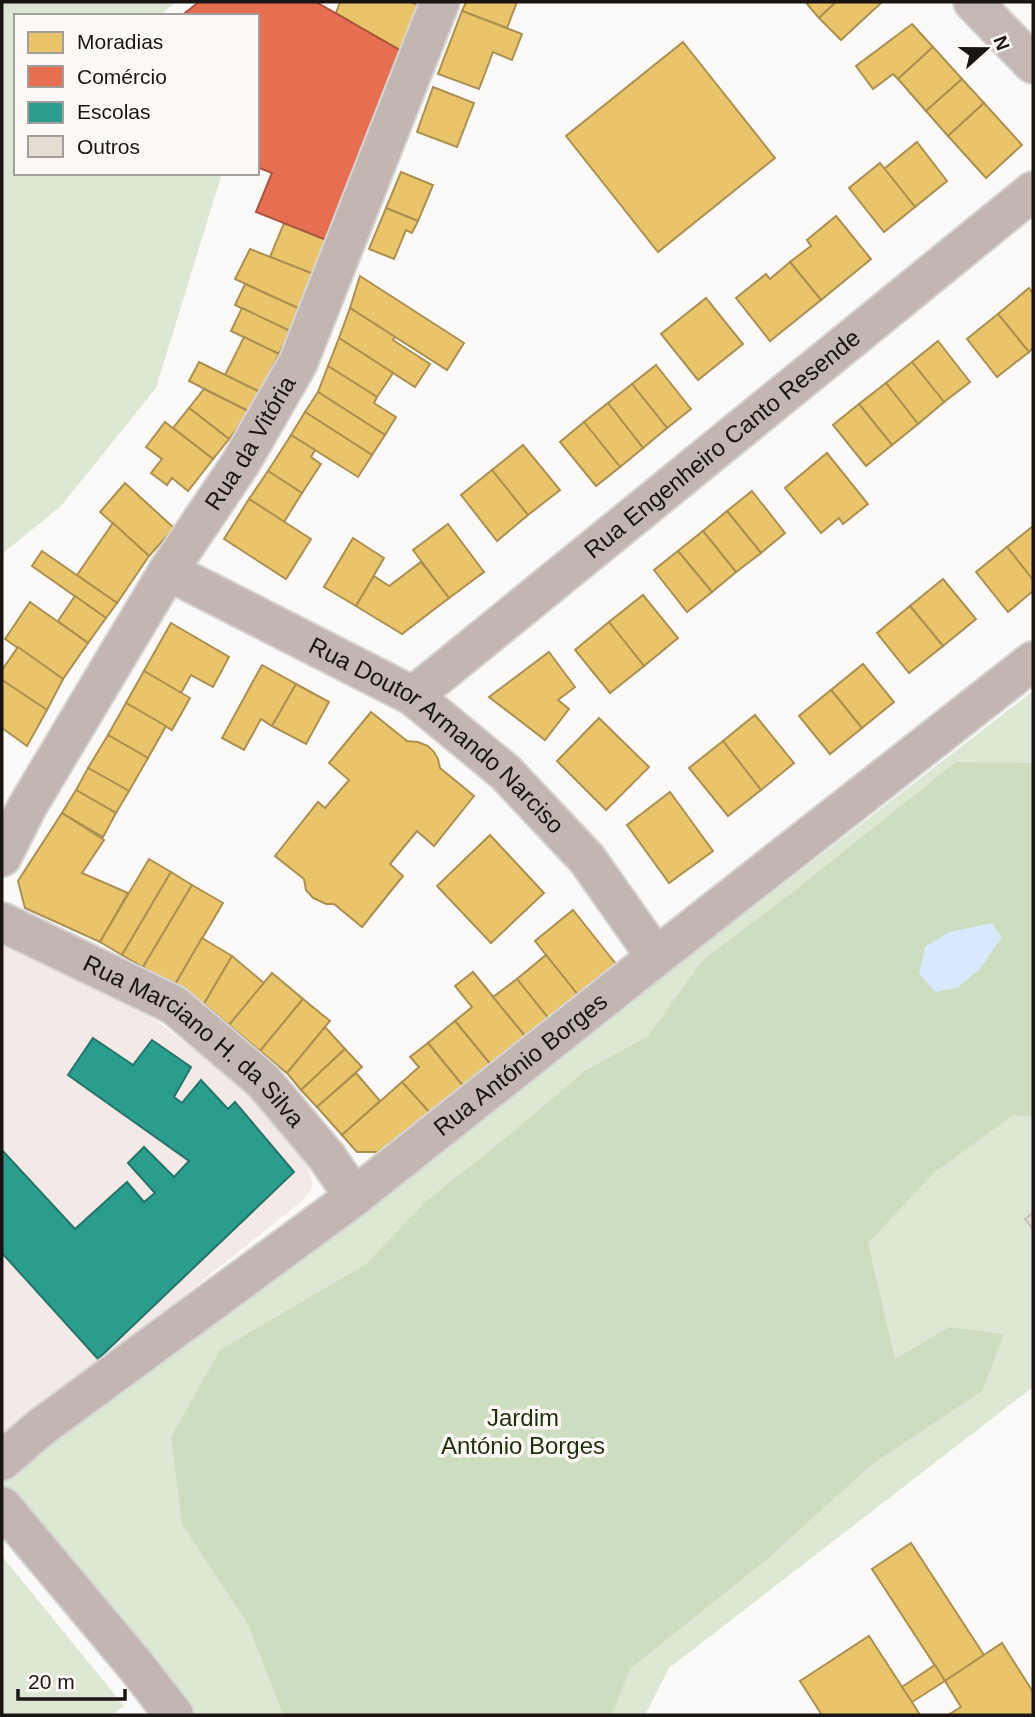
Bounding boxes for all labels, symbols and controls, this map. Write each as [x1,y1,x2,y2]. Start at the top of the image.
legend [14,14,259,175]
north arrow [951,14,1021,84]
text: Moradias [77,30,163,53]
text: N [989,33,1014,53]
text: Comércio [77,65,167,88]
text: Escolas [77,100,151,123]
text: Outros [77,135,140,158]
street label: Rua Engenheiro Canto Resende [579,324,865,564]
street label: Rua da Vitória [199,371,301,515]
street label: Rua Doutor Armando Narciso [305,631,570,839]
street label: Rua Marciano H. da Silva [79,949,310,1133]
street label: Rua António Borges [428,987,612,1141]
park label: Jardim António Borges [441,1404,605,1459]
scale bar [18,1658,124,1702]
text: 20 m [28,1670,75,1693]

